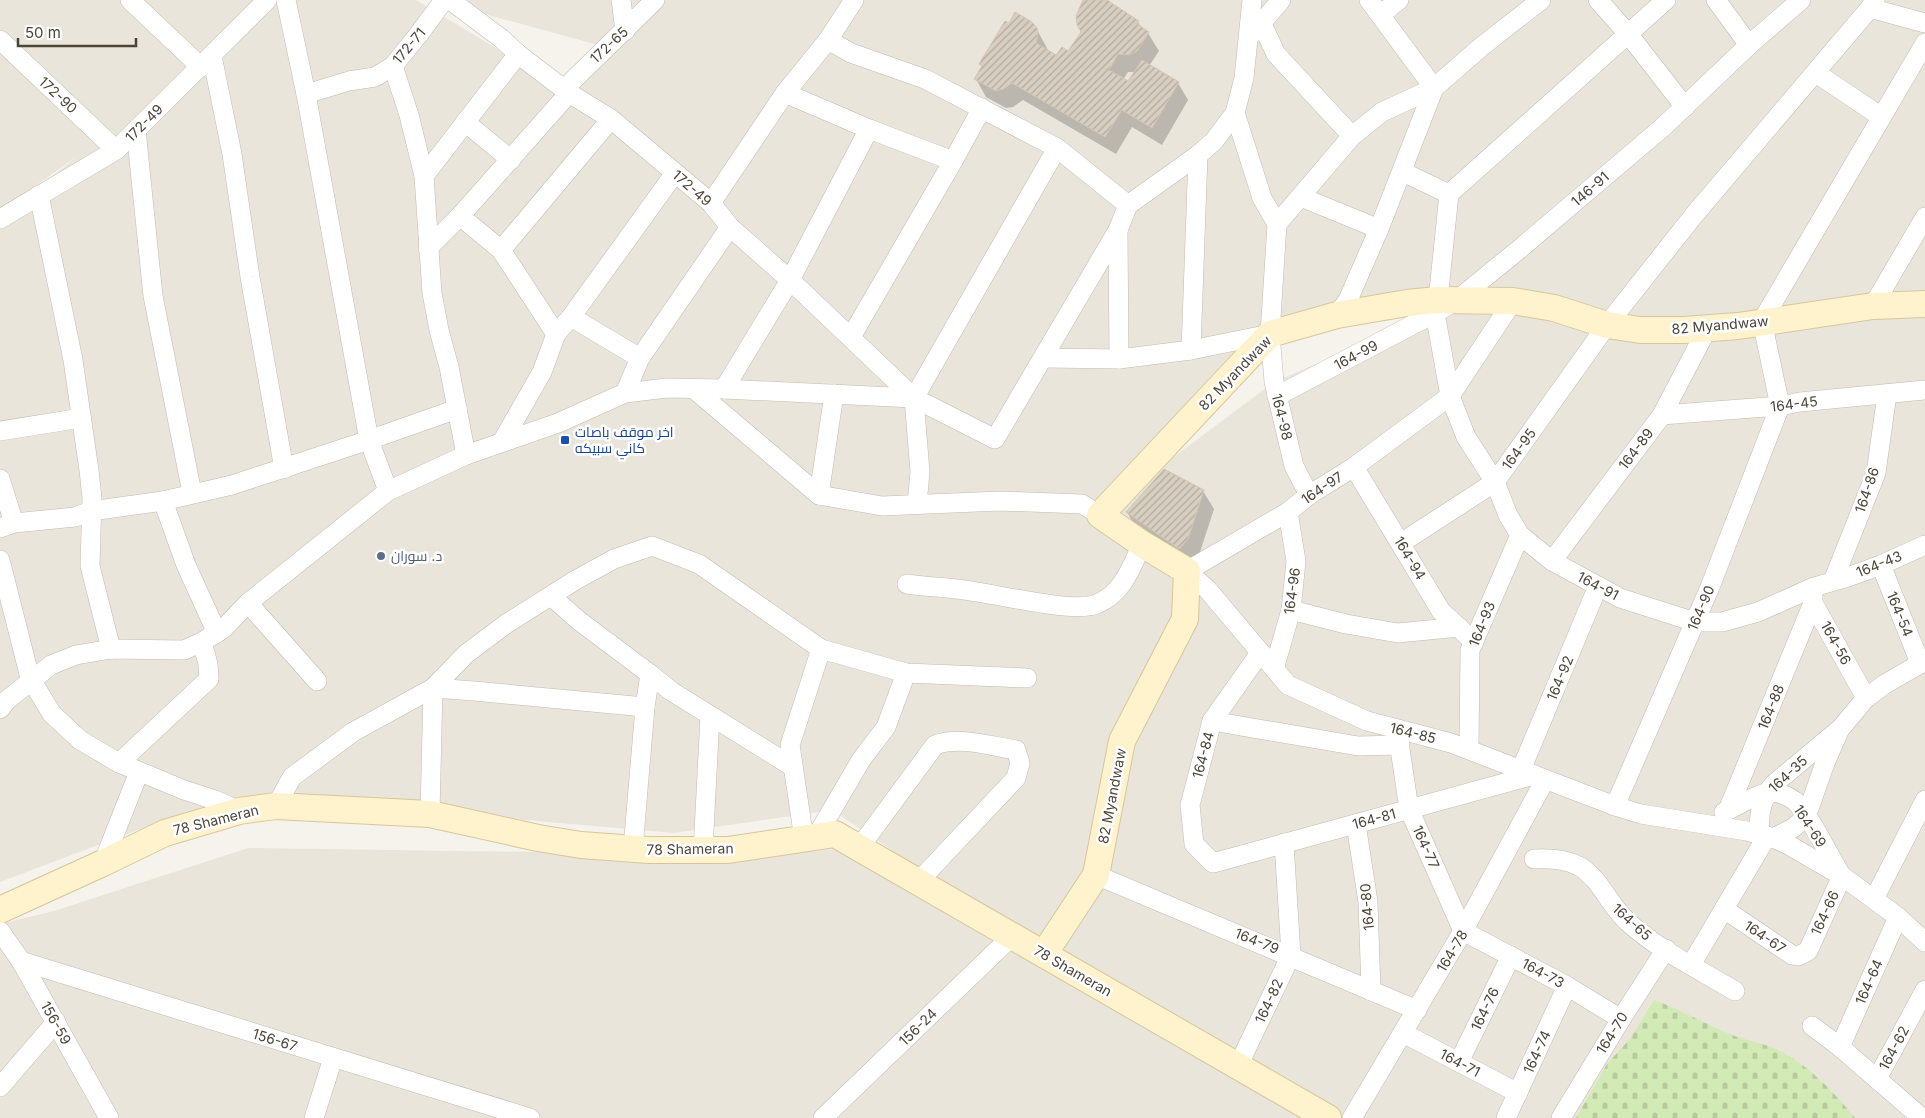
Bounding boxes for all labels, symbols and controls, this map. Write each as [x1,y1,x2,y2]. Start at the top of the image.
scale bar [18,15,135,47]
text: 50 m [25,23,61,42]
street label: 172-65 [586,23,631,66]
street label: 172-71 [389,24,429,67]
street label: 172-90 [36,73,81,117]
street label: 172-49 [121,100,166,145]
street label: 172-49 [669,166,715,209]
street label: 146-91 [1567,168,1612,210]
street label: 82 Myandwaw [1671,312,1769,337]
street label: 82 Myandwaw [1195,332,1274,413]
street label: 164-99 [1331,336,1381,373]
street label: 164-98 [1269,392,1296,442]
street label: 164-45 [1769,392,1819,415]
place label: اخر موقف باصات كاني سبيكه [575,423,674,460]
street label: 164-95 [1498,425,1539,473]
street label: 164-89 [1615,425,1657,473]
marker: اخر موقف باصات كاني سبيكه [559,434,571,446]
street label: 164-86 [1851,465,1882,515]
street label: 164-97 [1298,468,1346,508]
street label: 164-94 [1391,533,1430,583]
place label: د. سوران [391,547,442,564]
street label: 164-43 [1854,547,1904,580]
marker: د. سوران [375,550,387,562]
street label: 164-96 [1280,566,1303,616]
street label: 164-91 [1575,568,1622,603]
street label: 164-90 [1683,583,1718,633]
street label: 164-54 [1884,589,1917,639]
street label: 164-93 [1465,599,1498,649]
street label: 164-56 [1818,618,1855,667]
street label: 164-92 [1543,653,1577,703]
street label: 164-88 [1754,682,1787,732]
street label: 164-85 [1388,719,1438,746]
street label: 164-84 [1188,730,1217,780]
street label: 82 Myandwaw [1094,747,1129,845]
street label: 164-35 [1765,751,1811,796]
street label: 78 Shameran [171,801,260,838]
street label: 164-69 [1790,801,1830,850]
street label: 164-81 [1350,805,1397,832]
street label: 164-77 [1409,822,1444,871]
street label: 78 Shameran [646,839,734,858]
street label: 164-80 [1356,883,1377,931]
street label: 164-66 [1807,888,1842,938]
street label: 164-65 [1609,900,1656,944]
street label: 164-67 [1741,917,1789,957]
street label: 164-79 [1233,924,1282,957]
street label: 164-78 [1432,927,1471,975]
street label: 78 Shameran [1031,941,1115,1000]
street label: 164-73 [1519,954,1567,991]
street label: 164-64 [1851,957,1886,1007]
street label: 164-82 [1251,976,1286,1026]
street label: 164-76 [1467,984,1502,1033]
street label: 156-59 [38,998,75,1047]
street label: 156-24 [895,1004,940,1049]
street label: 164-70 [1592,1009,1631,1057]
street label: 164-62 [1875,1023,1912,1073]
street label: 156-67 [251,1025,300,1054]
street label: 164-74 [1519,1027,1554,1076]
street label: 164-71 [1437,1045,1483,1080]

